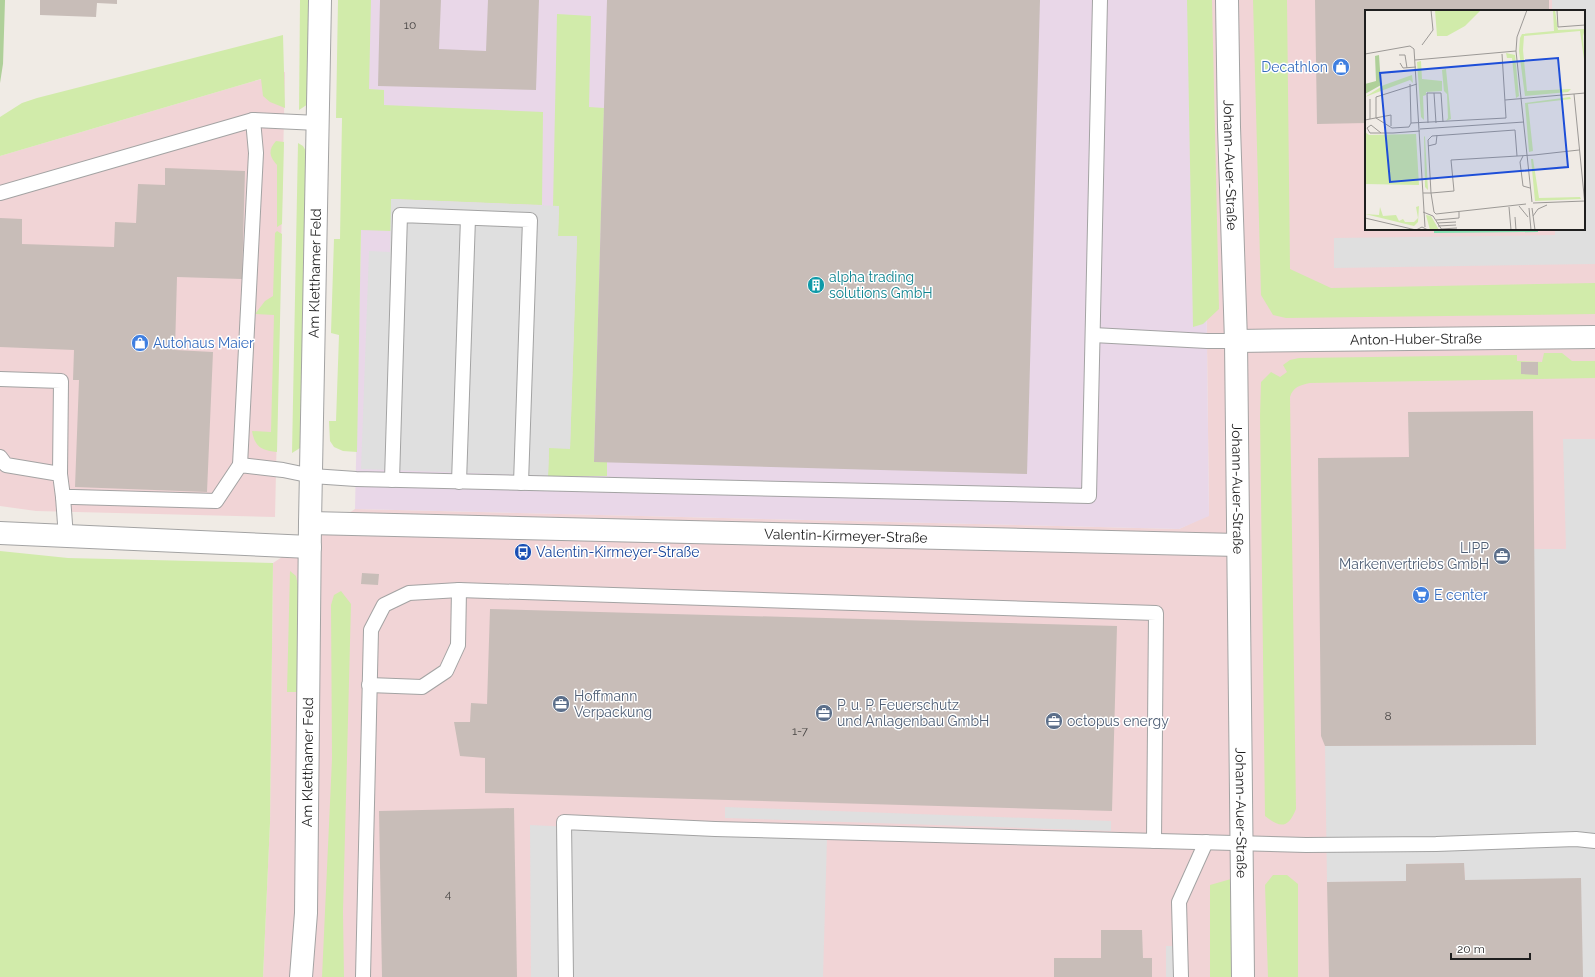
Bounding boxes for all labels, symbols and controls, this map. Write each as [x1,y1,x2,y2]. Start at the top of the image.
inset map [1365,10,1585,230]
house number: 10 [404,18,416,32]
shop icon: Decathlon [1331,57,1351,77]
place label: Decathlon [1261,59,1328,75]
street label: Johann-Auer-Straße [1221,100,1240,231]
street label: Am Kletthamer Feld [306,208,324,338]
place label: alpha trading solutions GmbH [829,269,933,301]
building icon: alpha trading solutions GmbH [806,275,826,295]
street label: Anton-Huber-Straße [1350,330,1482,348]
shop icon: Autohaus Maier [130,333,150,353]
place label: Autohaus Maier [153,335,254,351]
street label: Johann-Auer-Straße [1229,423,1246,554]
street label: Valentin-Kirmeyer-Straße [764,526,928,546]
place label: LIPP Markenvertriebs GmbH [1339,540,1489,572]
bus stop icon: Valentin-Kirmeyer-Straße [513,542,533,562]
place label: Valentin-Kirmeyer-Straße [536,544,700,560]
office icon: LIPP Markenvertriebs GmbH [1492,546,1512,566]
supermarket icon: E center [1411,585,1431,605]
place label: E center [1434,587,1488,603]
place label: Hoffmann Verpackung [574,688,652,720]
office icon: Hoffmann Verpackung [551,694,571,714]
street label: Am Kletthamer Feld [299,697,316,827]
place label: P. u. P. Feuerschutz und Anlagenbau GmbH [837,697,989,729]
office icon: P. u. P. Feuerschutz und Anlagenbau GmbH [814,703,834,723]
house number: 8 [1384,709,1392,723]
office icon: octopus energy [1044,711,1064,731]
place label: octopus energy [1067,713,1169,729]
house number: 1-7 [792,724,809,738]
street label: Johann-Auer-Straße [1232,747,1250,878]
house number: 4 [445,887,452,901]
scale bar [1451,935,1530,961]
text: 20 m [1457,942,1485,956]

